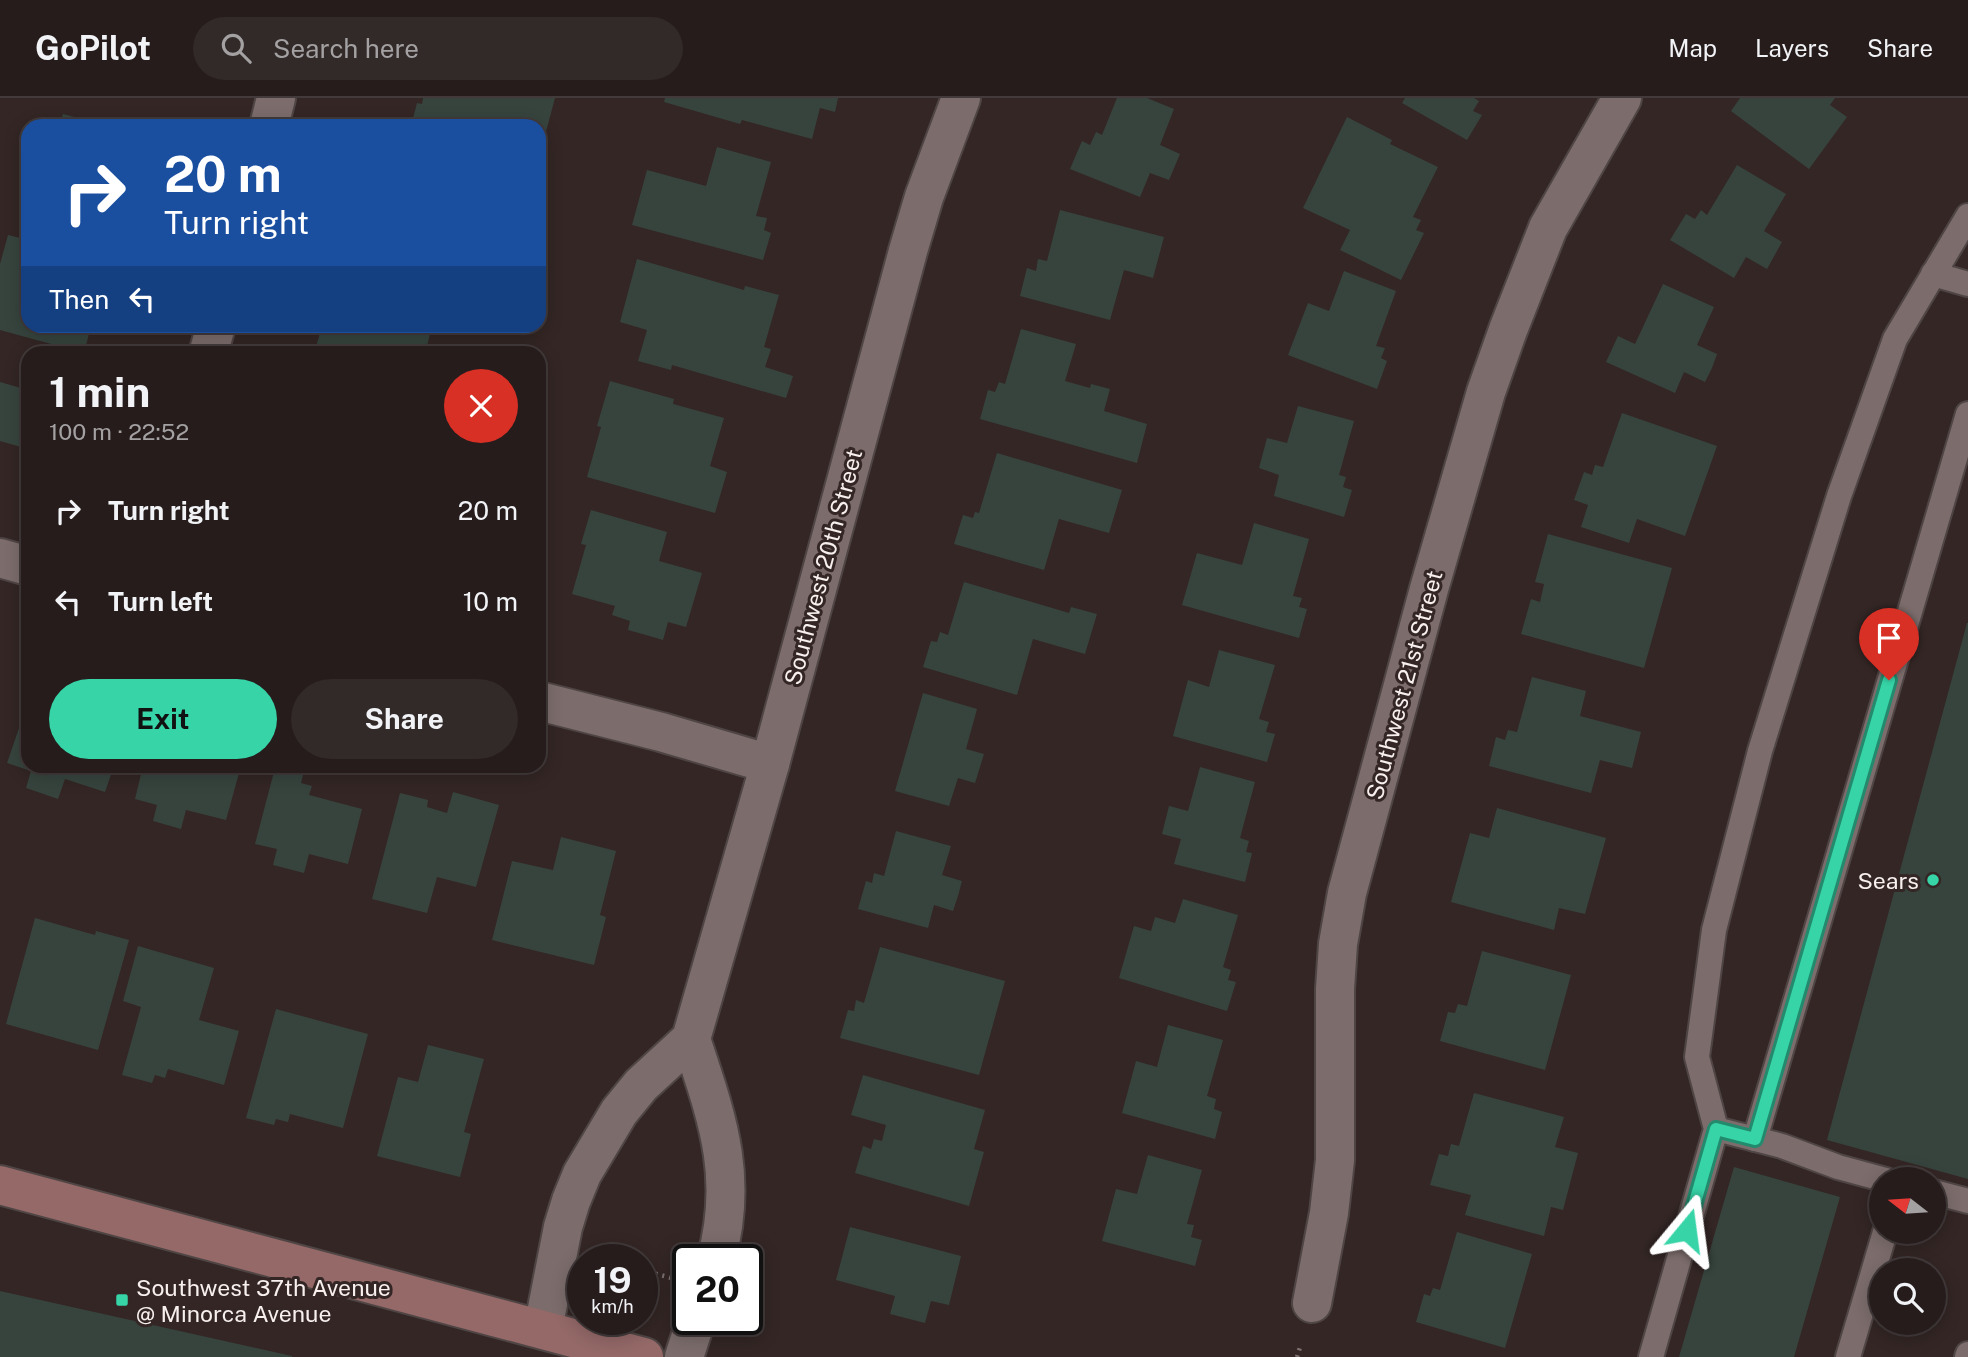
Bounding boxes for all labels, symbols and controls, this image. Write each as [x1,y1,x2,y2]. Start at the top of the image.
search box [193,17,683,80]
text: GoPilot [35,29,151,67]
icon: search [217,29,255,67]
text: Search here [273,33,419,64]
text: Map [1668,34,1717,62]
text: Layers [1755,34,1829,62]
text: Share [1867,34,1933,62]
text: 20 m [164,145,282,203]
icon: right [49,147,140,238]
text: Turn right [164,204,309,241]
icon: left [123,280,161,318]
text: Then [49,284,109,315]
text: 1 min [49,367,150,416]
button: close [444,369,518,443]
text: 100 m · 22:52 [49,418,189,445]
street label: Southwest 20th Street [779,446,867,688]
icon: right [49,492,87,530]
text: Turn right [108,495,230,526]
text: 20 m [458,495,518,526]
street label: Southwest 21st Street [1360,567,1448,803]
icon: left [49,583,87,621]
text: Turn left [108,586,213,617]
text: 10 m [463,586,518,617]
pin [1859,608,1919,680]
icon: arrive [1870,619,1908,657]
button: Exit [49,679,277,759]
button: Share [291,679,518,759]
place label: Sears [1857,867,1919,894]
marker: Sears [1925,872,1941,888]
north arrow [1869,1167,1946,1244]
map controls [1869,1167,1946,1335]
position arrow [1650,1193,1724,1267]
speed limit sign: 20 [672,1244,763,1335]
button: search [1869,1258,1946,1335]
text: 19 [593,1260,632,1301]
place label: Southwest 37th Avenue @ Minorca Avenue [136,1274,391,1327]
marker: Southwest 37th Avenue @ Minorca Avenue [114,1292,130,1308]
text: km/h [591,1296,634,1317]

